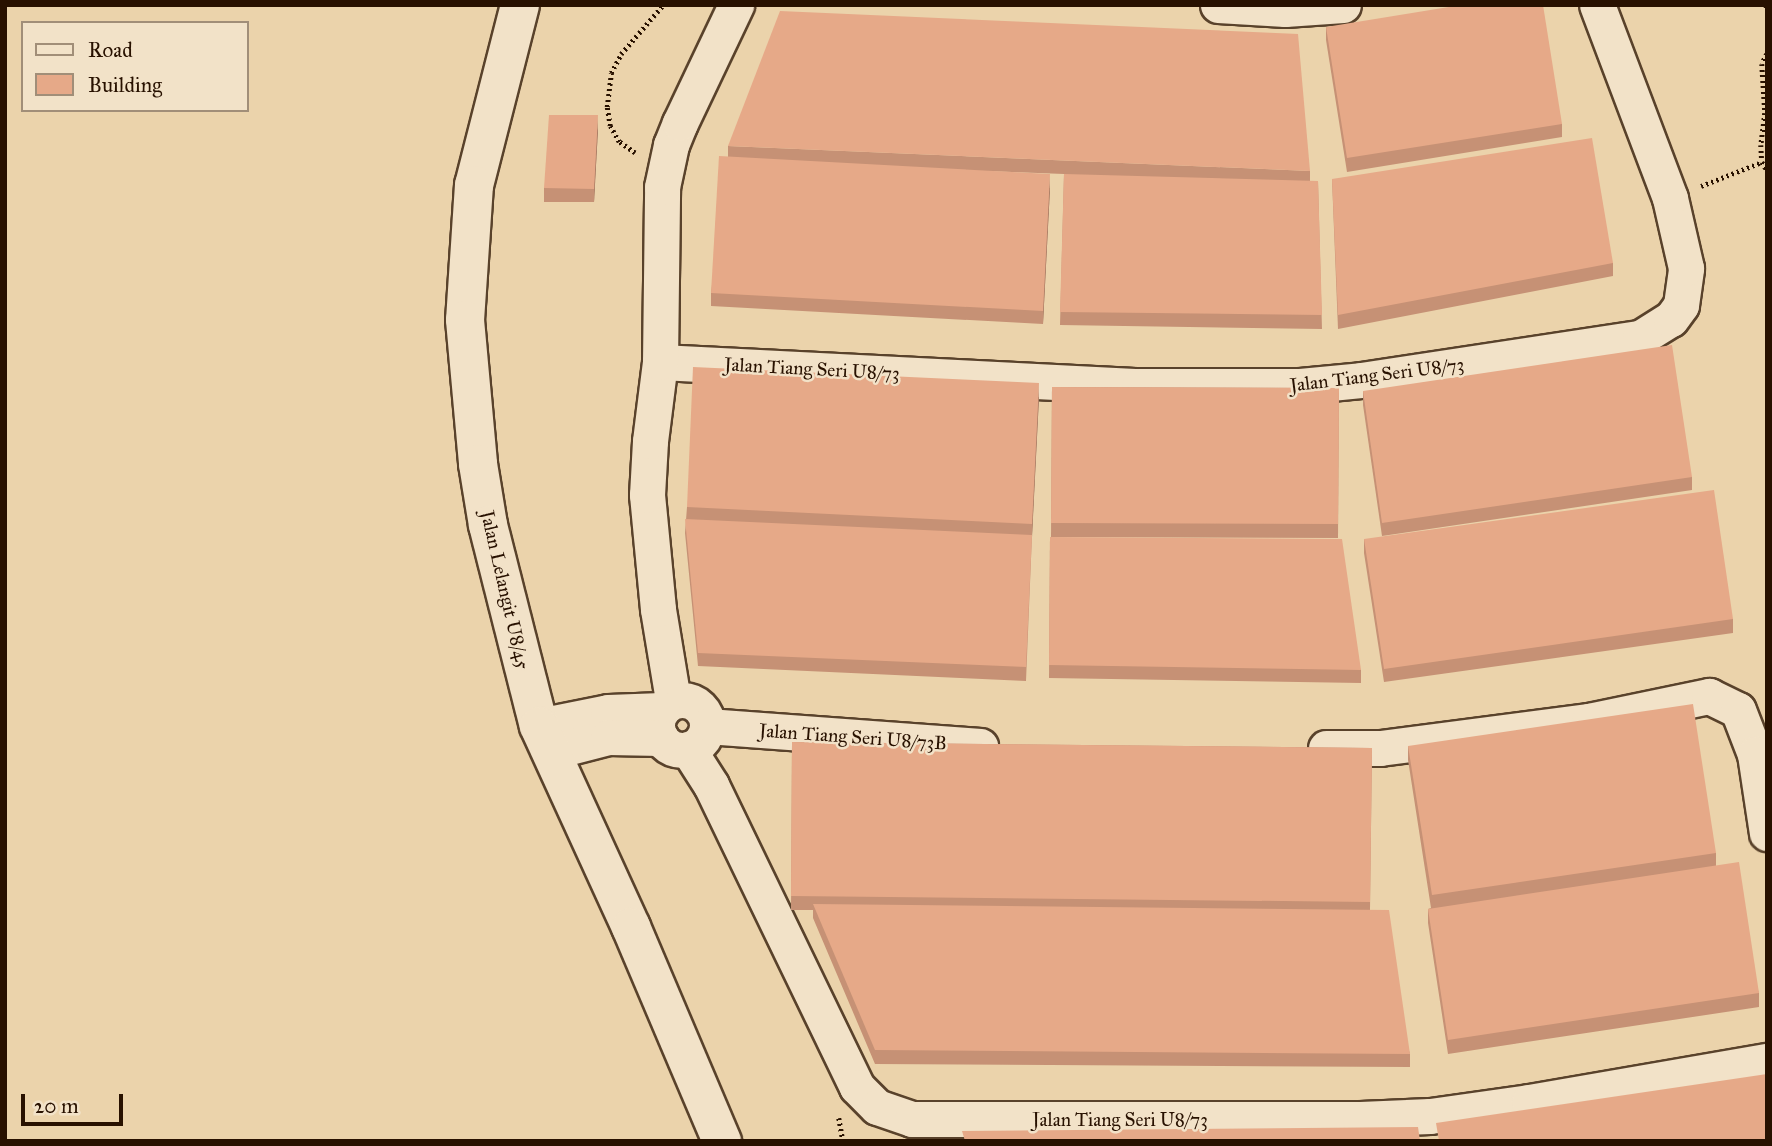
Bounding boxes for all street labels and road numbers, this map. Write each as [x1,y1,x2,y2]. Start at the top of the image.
street label: Jalan Tiang Seri U8/73 [724,353,900,385]
street label: Jalan Tiang Seri U8/73 [1289,353,1465,397]
street label: Jalan Lelangit U8/45 [476,508,534,672]
street label: Jalan Tiang Seri U8/73B [758,719,948,755]
street label: Jalan Tiang Seri U8/73 [1032,1109,1208,1131]

